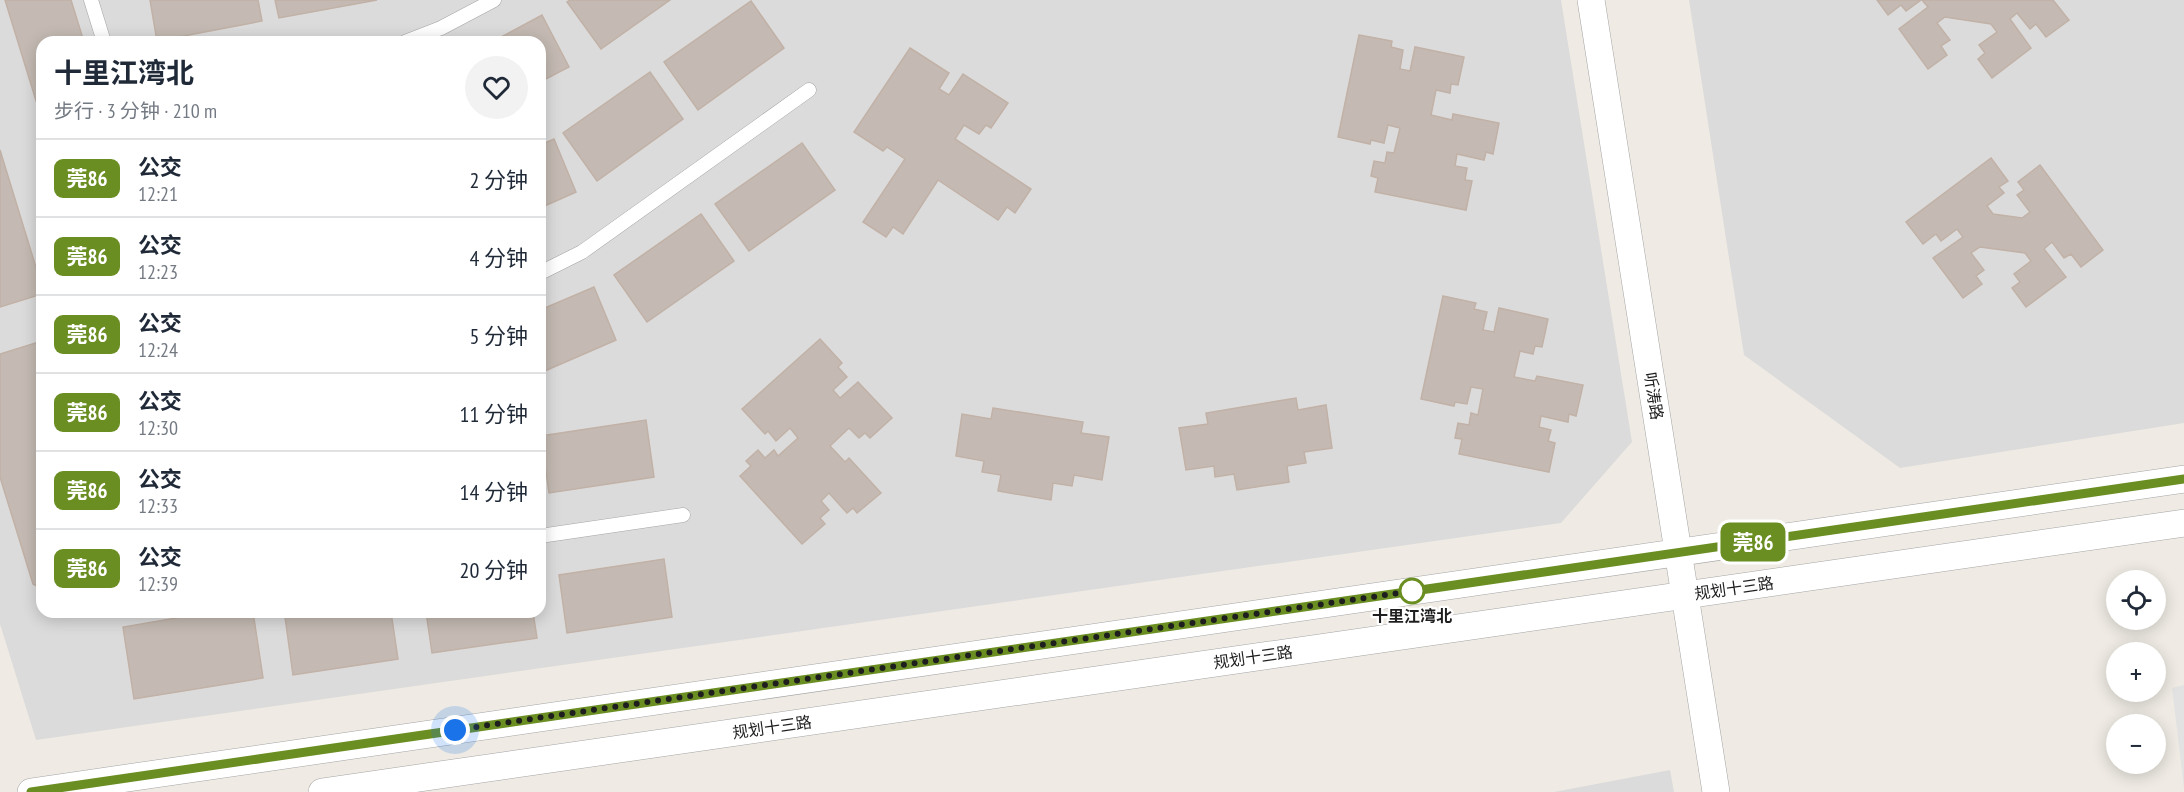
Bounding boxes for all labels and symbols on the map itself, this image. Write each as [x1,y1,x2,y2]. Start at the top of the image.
street label: 听涛路 [1640,371,1668,421]
line badge: 莞86 [1718,522,1788,562]
street label: 规划十三路 [1693,573,1775,603]
marker: 十里江湾北 [1399,578,1425,604]
place label: 十里江湾北 [1372,606,1452,626]
street label: 规划十三路 [1212,642,1294,672]
street label: 规划十三路 [731,712,813,742]
your location [440,715,470,745]

